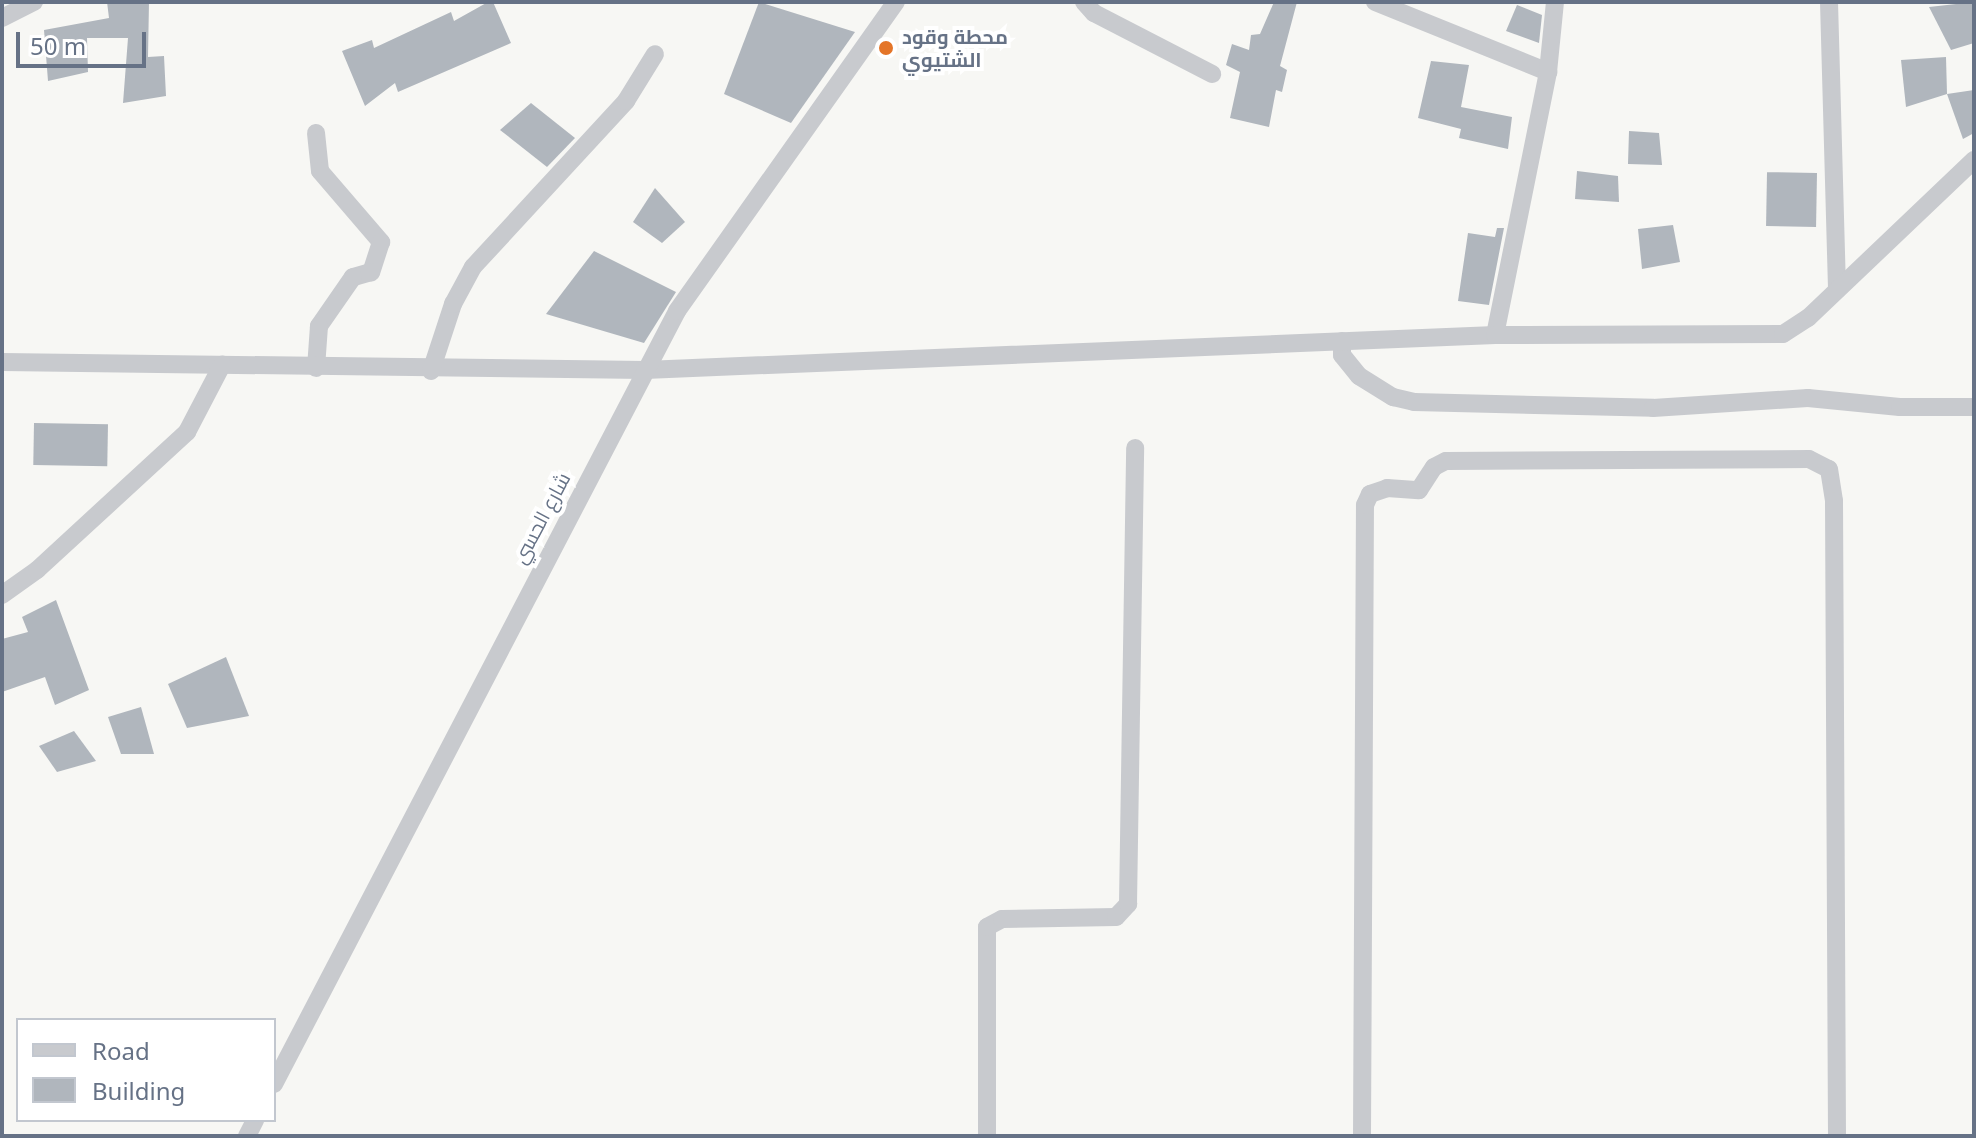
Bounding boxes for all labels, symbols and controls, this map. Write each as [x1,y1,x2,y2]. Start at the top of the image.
scale bar [20,16,150,66]
place label: محطة وقود الشتيوي [902,24,1008,71]
text: 50 m [30,29,86,62]
marker: محطة وقود الشتيوي [877,39,895,57]
street label: شارع الحسي [507,468,575,568]
legend [16,1018,276,1122]
text: Road [92,1034,150,1067]
text: Building [92,1074,185,1107]

